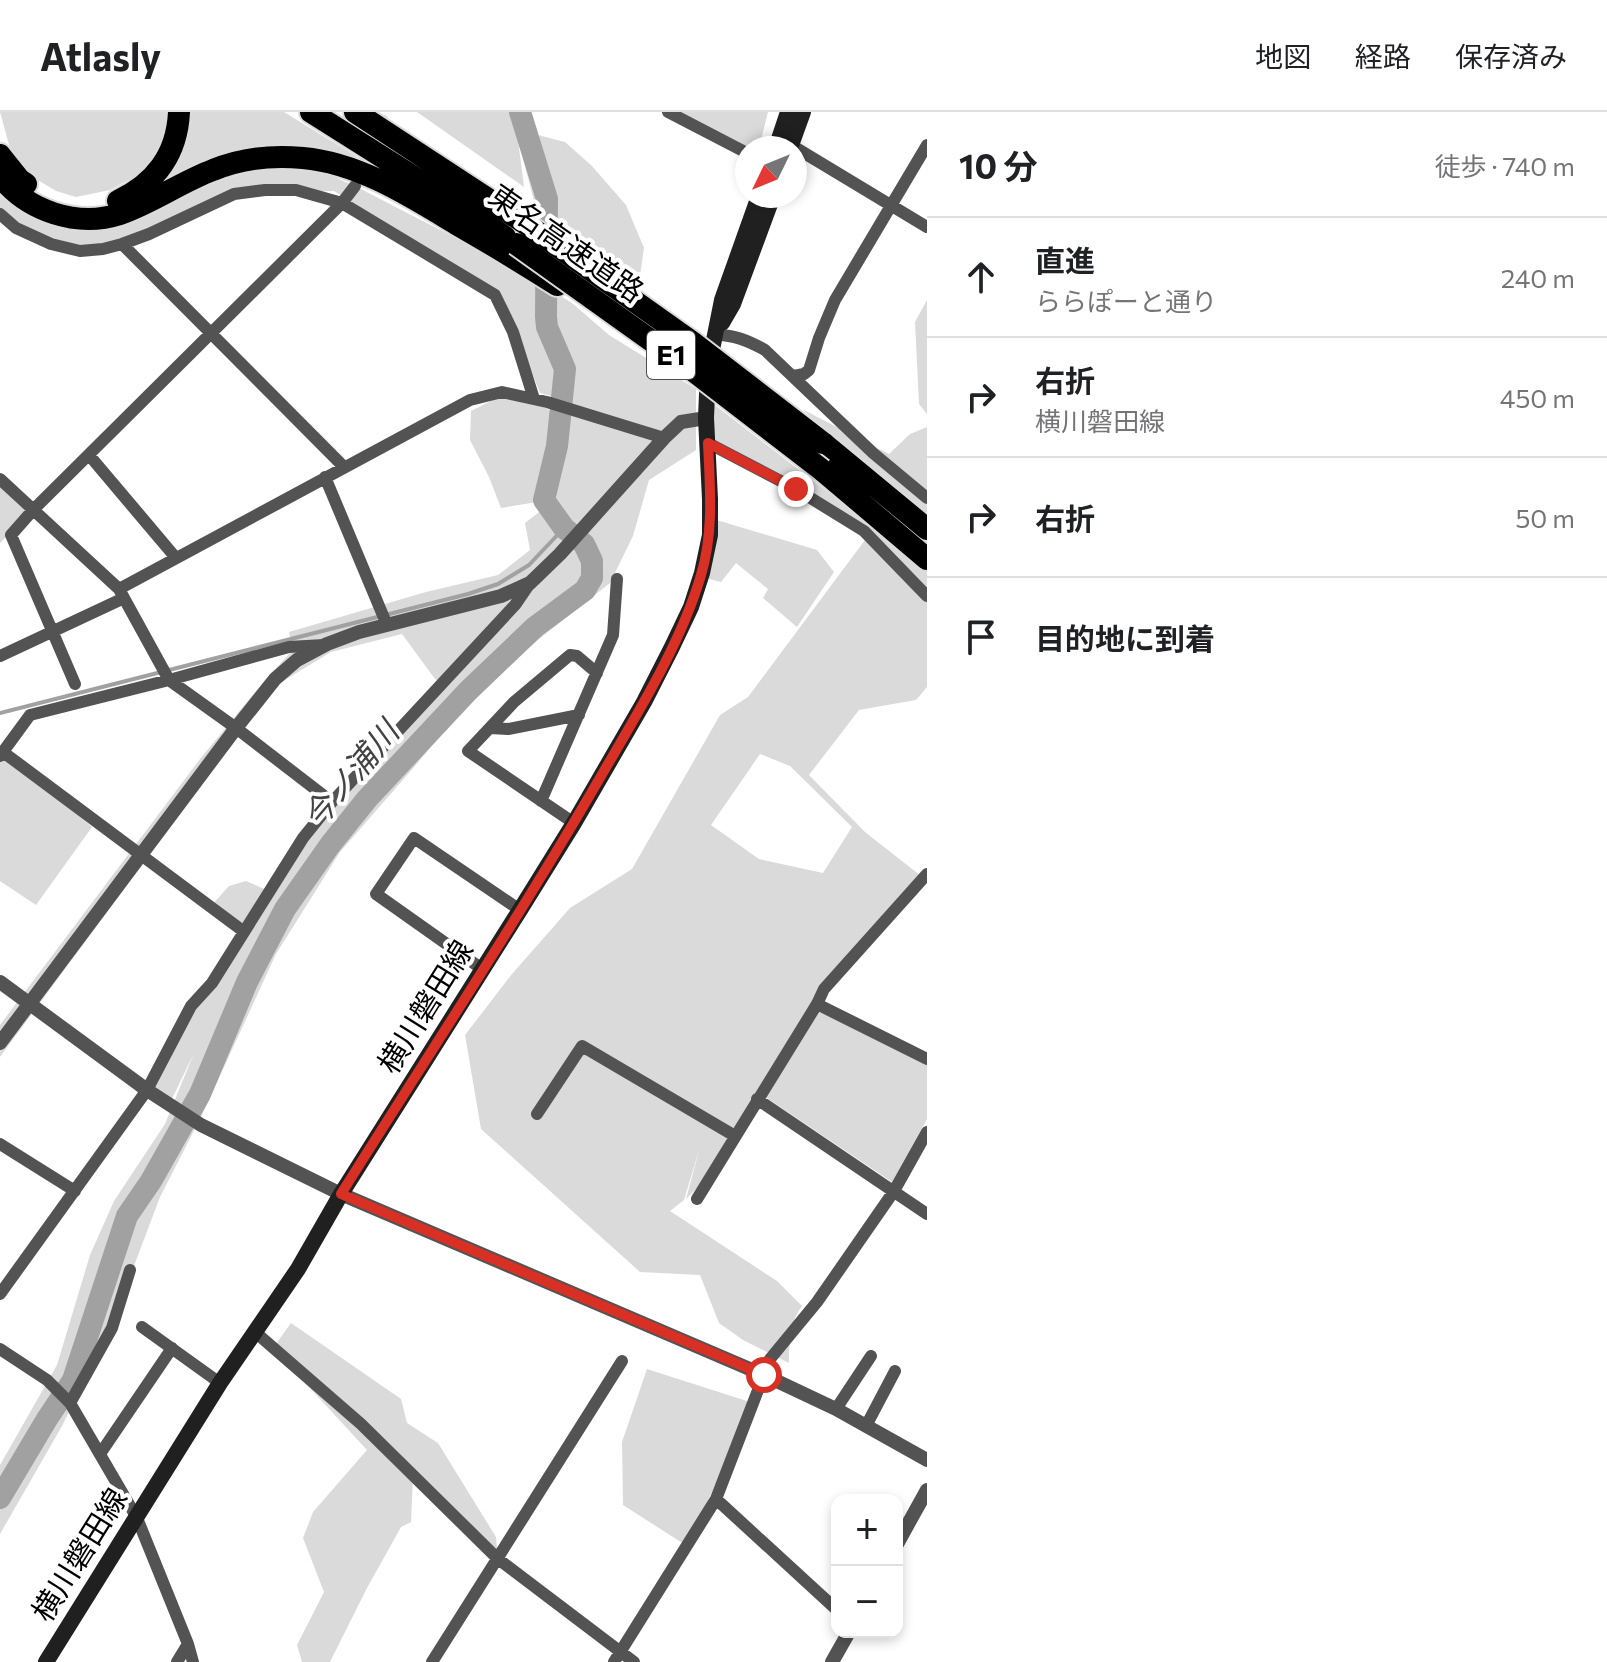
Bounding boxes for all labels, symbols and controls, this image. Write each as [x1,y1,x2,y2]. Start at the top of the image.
text: Atlasly [40,32,161,79]
text: 地図 [1255,39,1311,73]
text: 経路 [1355,39,1411,73]
text: 保存済み [1455,39,1567,73]
north arrow [735,136,807,208]
text: 10 分 [959,144,1037,186]
text: 徒歩 · 740 m [1435,150,1575,181]
street label: 東名高速道路 [483,175,652,309]
text: 直進 [1035,241,1095,278]
icon: ahead [959,255,1003,299]
text: 240 m [1501,262,1575,293]
text: ららぽーと通り [1035,285,1217,316]
road number: E1 [647,331,695,379]
text: 右折 [1035,361,1095,398]
icon: right [959,375,1003,419]
text: 450 m [1500,382,1575,413]
text: 横川磐田線 [1035,405,1165,436]
route end [778,471,814,507]
icon: right [959,495,1003,539]
text: 右折 [1035,499,1095,536]
text: 50 m [1515,502,1575,533]
icon: arrive [959,615,1003,659]
text: 目的地に到着 [1035,619,1215,656]
water label: 今ノ浦川 [293,710,408,836]
street label: 横川磐田線 [368,932,479,1079]
route start [746,1357,782,1393]
street label: 横川磐田線 [22,1480,133,1627]
map controls [831,1494,903,1638]
button: + [831,1494,903,1566]
button: − [831,1566,903,1638]

